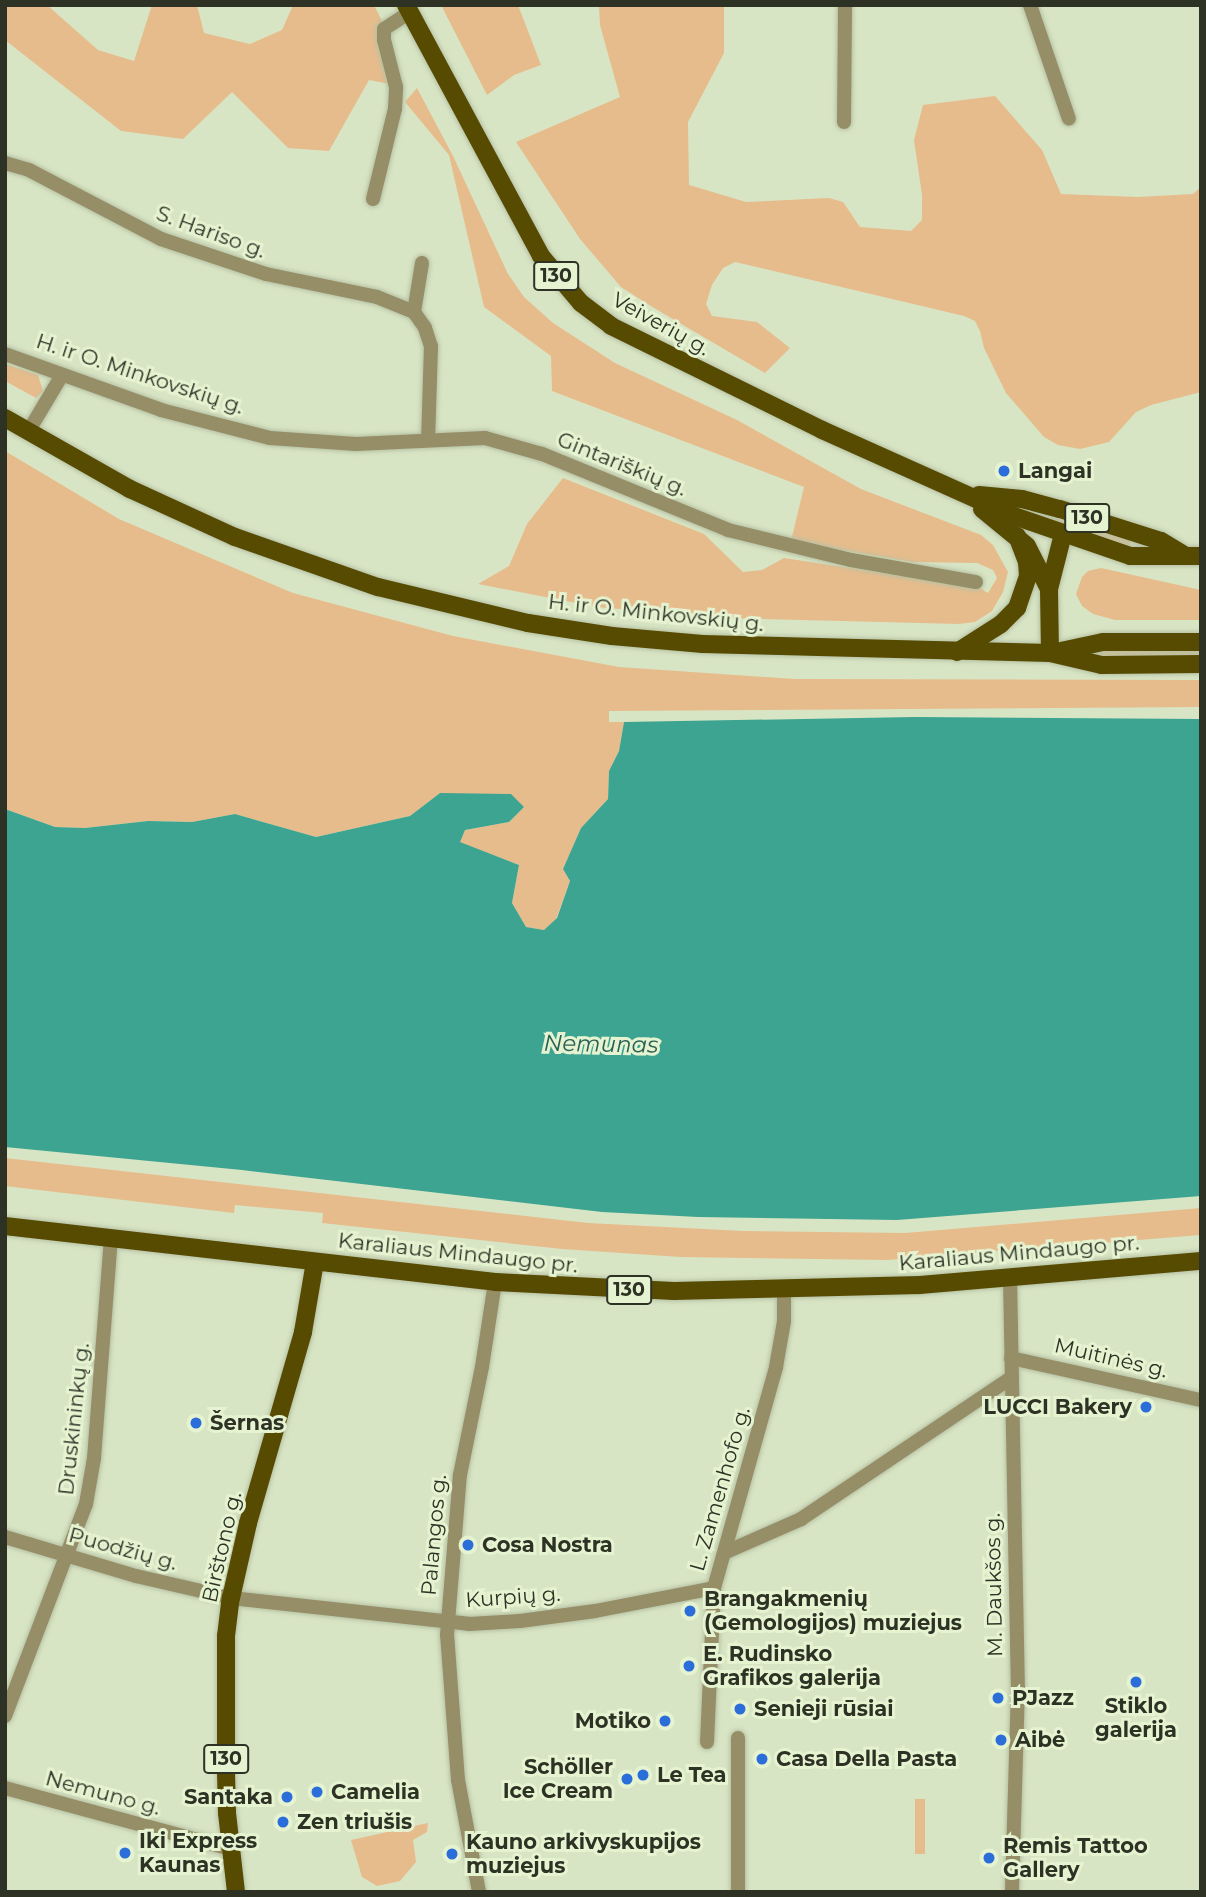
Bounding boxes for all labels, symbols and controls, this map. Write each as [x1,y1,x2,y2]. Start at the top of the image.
street label: S. Hariso g. [153,201,269,263]
road number: 130 [532,260,580,292]
street label: Veiverių g. [608,287,714,361]
street label: H. ir O. Minkovskių g. [33,329,247,419]
street label: Gintariškių g. [554,427,690,501]
place label: Langai [1018,458,1092,484]
marker: Langai [996,463,1012,479]
road number: 130 [1062,503,1112,534]
street label: H. ir O. Minkovskių g. [547,589,765,637]
water label: Nemunas [543,1029,659,1059]
street label: Karaliaus Mindaugo pr. [337,1228,579,1278]
street label: Karaliaus Mindaugo pr. [898,1230,1140,1276]
road number: 130 [604,1274,654,1306]
street label: Muitinės g. [1052,1333,1170,1383]
street label: Druskininkų g. [53,1342,95,1496]
place label: LUCCI Bakery [983,1394,1132,1420]
marker: LUCCI Bakery [1138,1399,1154,1415]
street label: L. Zamenhofo g. [684,1404,756,1574]
place label: Šernas [210,1410,284,1436]
marker: Šernas [188,1415,204,1431]
street label: Palangos g. [416,1473,452,1597]
street label: Birštono g. [197,1489,247,1605]
street label: M. Daukšos g. [980,1513,1008,1657]
street label: Puodžių g. [66,1522,180,1576]
place label: Cosa Nostra [482,1532,613,1558]
marker: Cosa Nostra [460,1537,476,1553]
street label: Kurpių g. [465,1581,561,1613]
place label: Brangakmenių (Gemologijos) muziejus [704,1586,962,1636]
marker: Brangakmenių (Gemologijos) muziejus [682,1603,698,1619]
place label: E. Rudinsko Grafikos galerija [703,1641,881,1691]
marker: E. Rudinsko Grafikos galerija [681,1658,697,1674]
marker: Stiklo galerija [1128,1674,1144,1690]
place label: PJazz [1012,1685,1074,1711]
marker: PJazz [990,1690,1006,1706]
place label: Stiklo galerija [1095,1693,1177,1743]
place label: Senieji rūsiai [754,1696,894,1722]
marker: Senieji rūsiai [732,1701,748,1717]
place label: Motiko [575,1708,651,1734]
marker: Motiko [657,1713,673,1729]
place label: Aibė [1015,1727,1065,1753]
marker: Aibė [993,1732,1009,1748]
road number: 130 [202,1744,250,1774]
place label: Casa Della Pasta [776,1746,957,1772]
marker: Casa Della Pasta [754,1751,770,1767]
place label: Schöller Ice Cream [503,1754,613,1804]
place label: Le Tea [657,1762,727,1788]
street label: Nemuno g. [43,1766,163,1820]
marker: Le Tea [635,1767,651,1783]
marker: Schöller Ice Cream [619,1771,635,1787]
place label: Camelia [331,1779,420,1805]
place label: Santaka [184,1784,273,1810]
marker: Camelia [309,1784,325,1800]
marker: Santaka [279,1789,295,1805]
place label: Zen triušis [297,1809,412,1835]
marker: Zen triušis [275,1814,291,1830]
place label: Iki Express Kaunas [139,1828,257,1878]
place label: Kauno arkivyskupijos muziejus [466,1829,701,1879]
place label: Remis Tattoo Gallery [1003,1833,1148,1883]
marker: Iki Express Kaunas [117,1845,133,1861]
marker: Kauno arkivyskupijos muziejus [444,1846,460,1862]
marker: Remis Tattoo Gallery [981,1850,997,1866]

